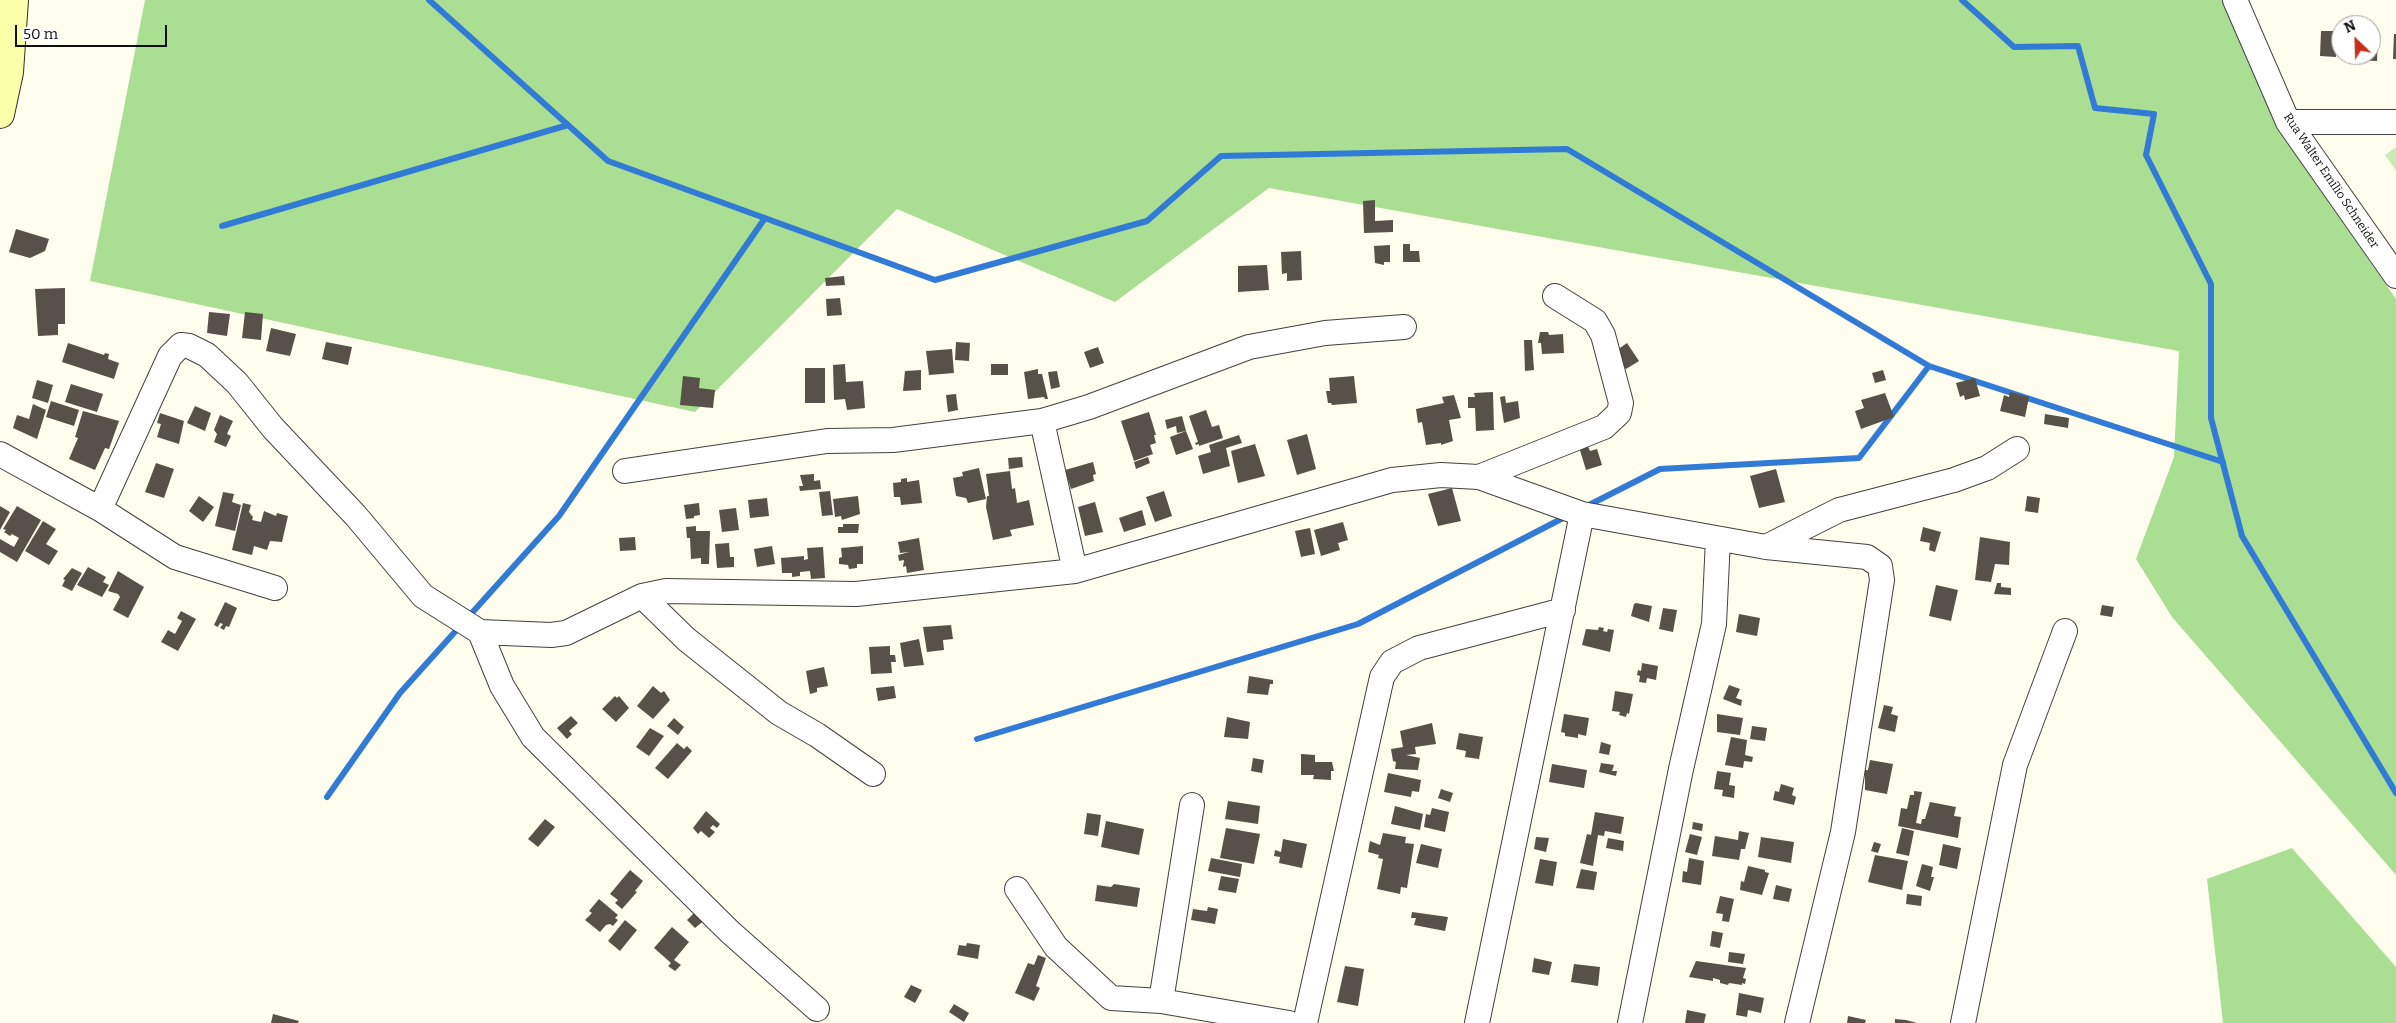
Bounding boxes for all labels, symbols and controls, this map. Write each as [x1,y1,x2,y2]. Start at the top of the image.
scale bar [18,15,170,47]
north arrow [2331,15,2381,65]
text: N [2342,17,2358,37]
text: 50 m [23,25,58,43]
street label: Rua Walter Emílio Schneider [2280,111,2382,251]

